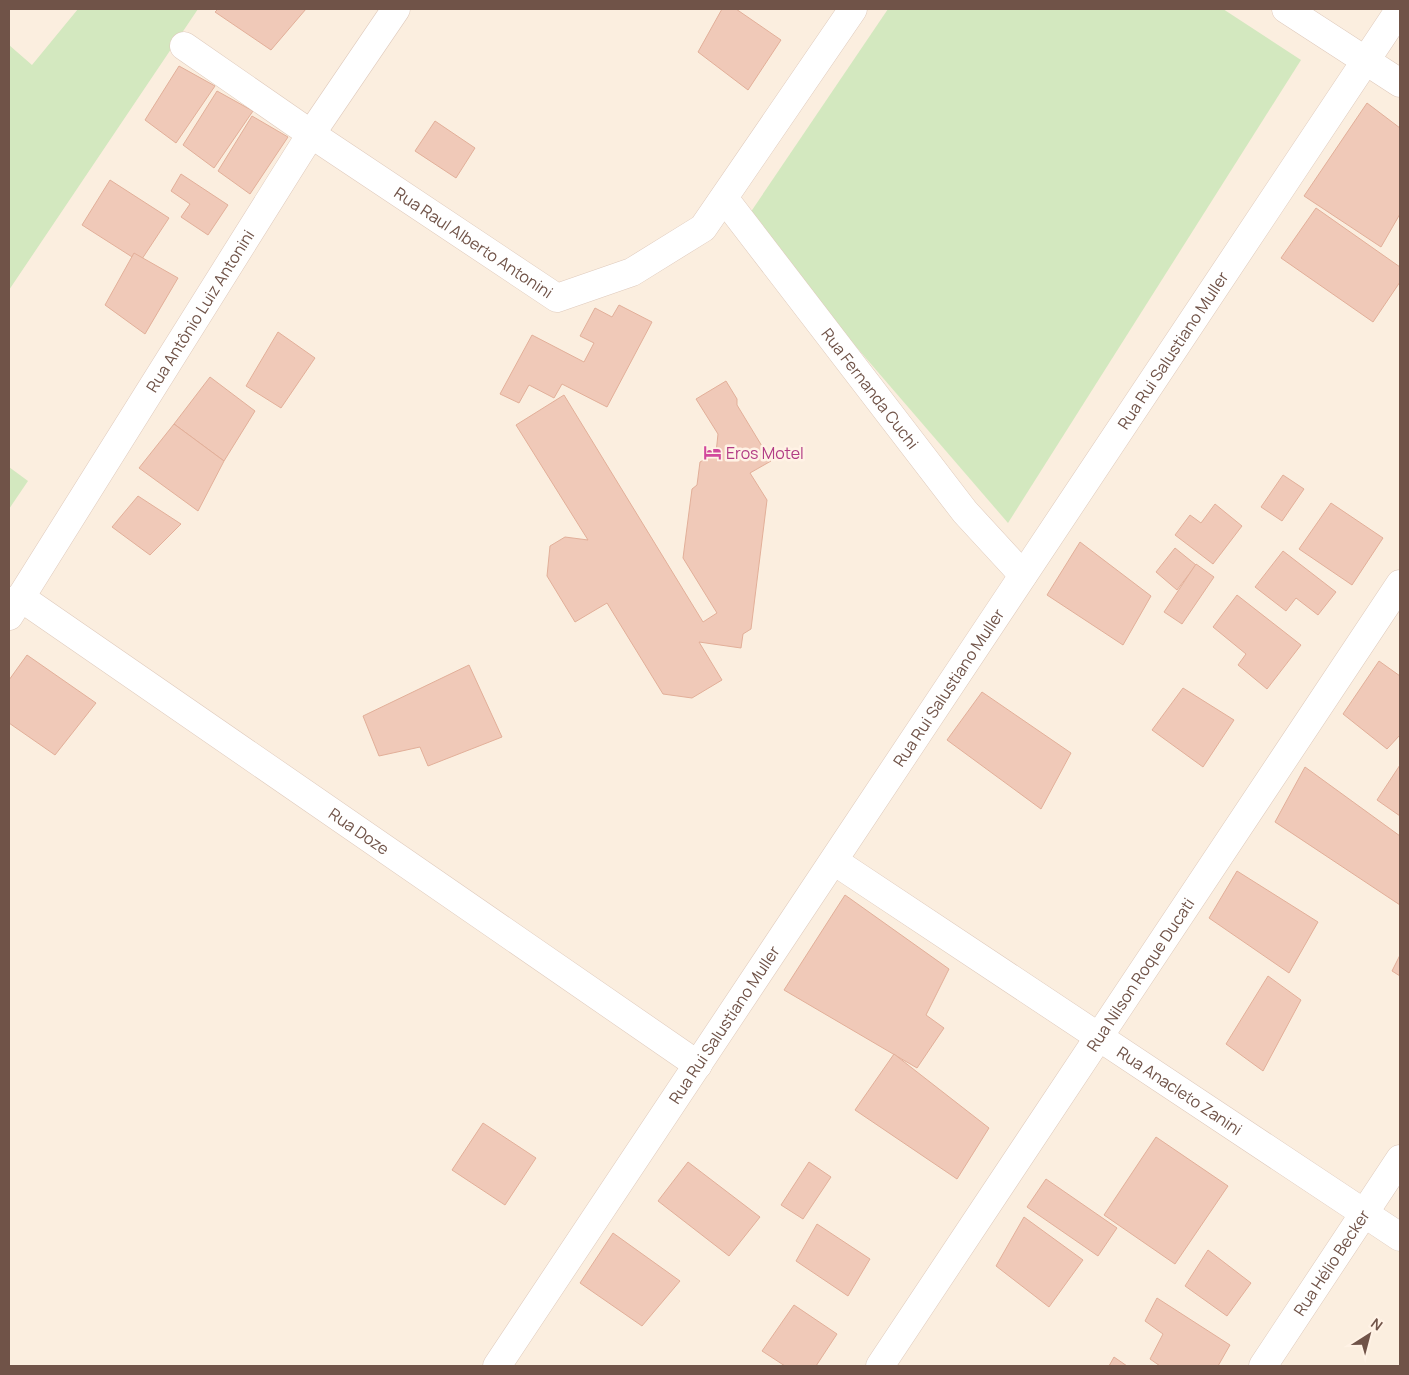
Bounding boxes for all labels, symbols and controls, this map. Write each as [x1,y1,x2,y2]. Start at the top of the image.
street label: Rua Raul Alberto Antonini [390,182,557,303]
street label: Rua Antônio Luiz Antonini [141,226,259,396]
street label: Rua Rui Salustiano Muller [1112,267,1234,434]
street label: Rua Fernanda Cuchi [817,323,924,453]
place label: Eros Motel [726,442,804,464]
hotel icon: Eros Motel [702,443,722,463]
street label: Rua Rui Salustiano Muller [888,604,1009,771]
street label: Rua Doze [325,802,394,860]
street label: Rua Nilson Roque Ducati [1081,894,1199,1056]
street label: Rua Rui Salustiano Muller [664,941,785,1108]
street label: Rua Anacleto Zanini [1113,1041,1247,1140]
street label: Rua Hélio Becker [1288,1205,1375,1320]
north arrow [1344,1310,1394,1360]
text: N [1367,1313,1387,1335]

